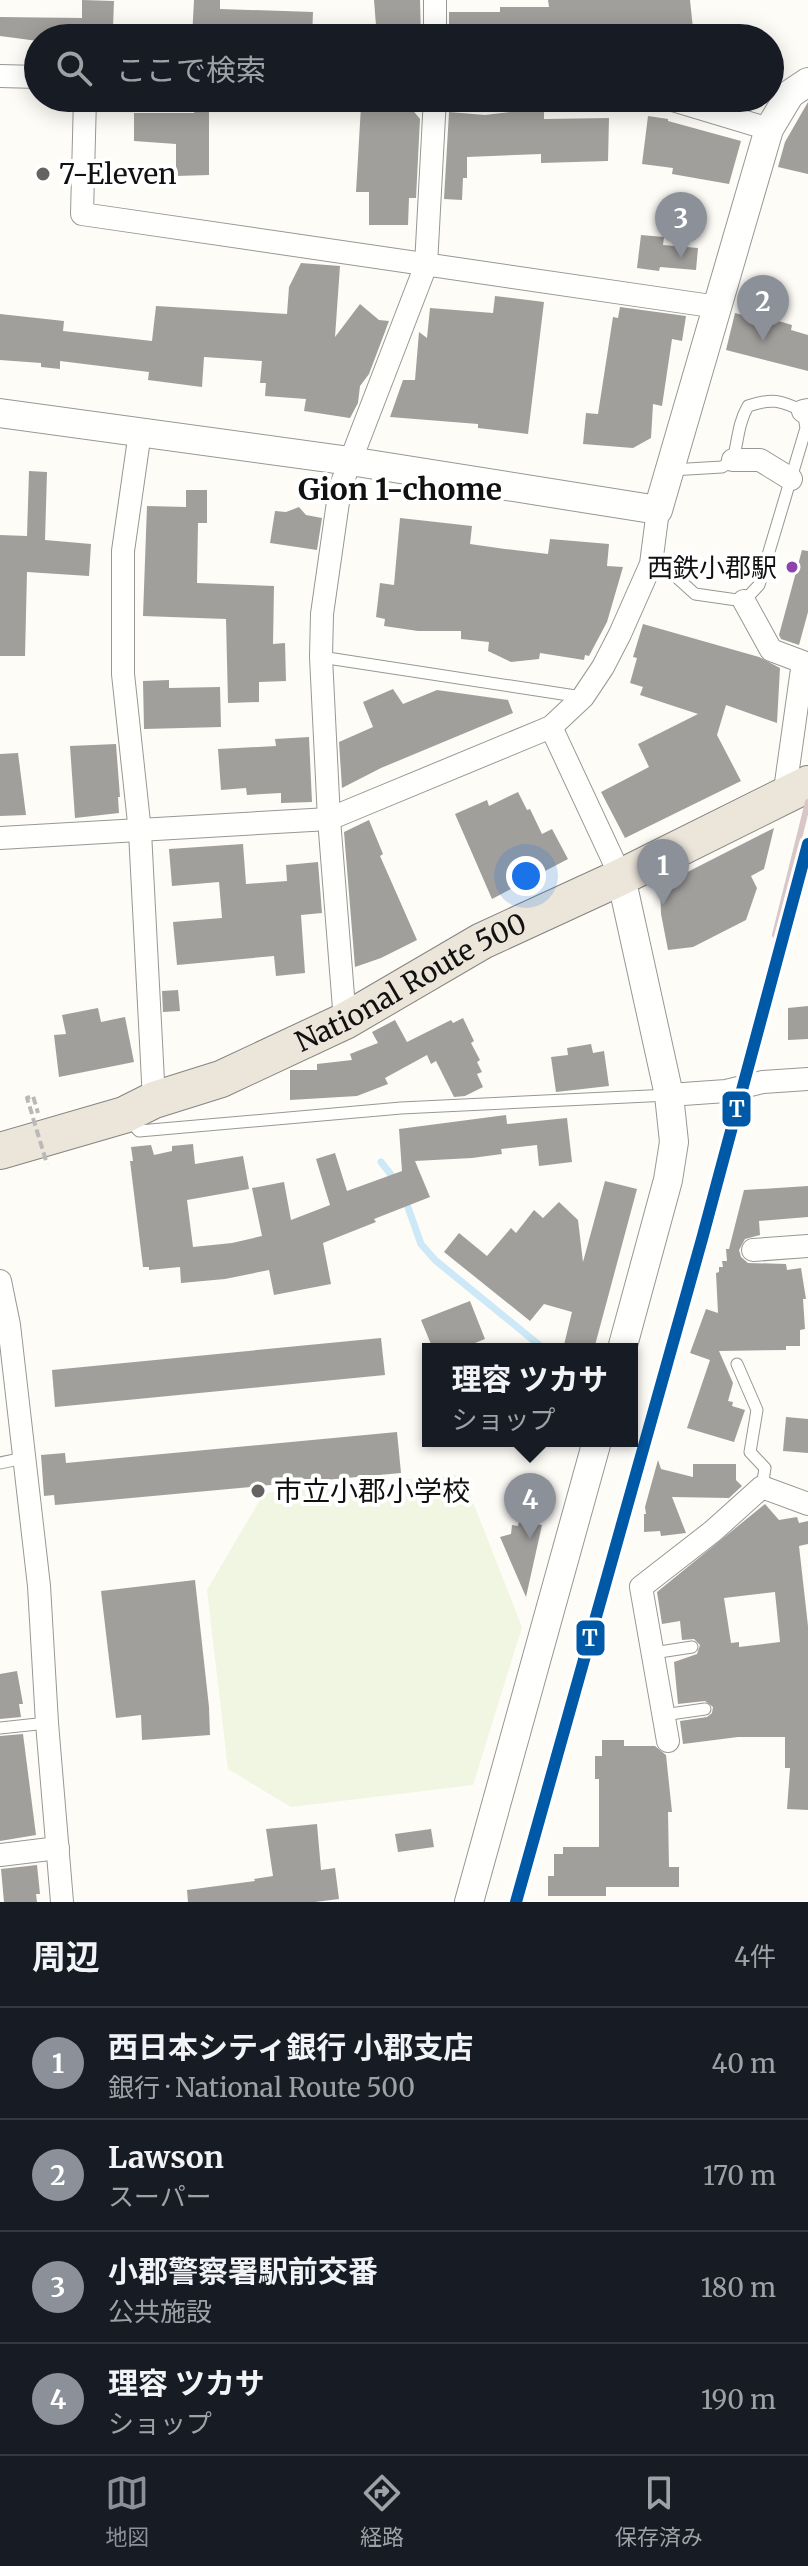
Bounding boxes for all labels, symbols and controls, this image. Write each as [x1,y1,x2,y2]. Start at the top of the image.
search box [24,24,784,112]
icon: search [52,46,96,90]
text: ここで検索 [116,51,266,89]
place label: 7-Eleven [59,156,177,192]
marker: 7-Eleven [34,165,52,183]
pin: 3 [655,192,707,258]
pin: 2 [737,275,789,341]
district label: Gion 1-chome [298,470,502,508]
place label: 西鉄小郡駅 [647,551,777,584]
marker: 西鉄小郡駅 [784,559,800,575]
pin: 1 [637,839,689,905]
your location [506,856,546,896]
street label: National Route 500 [289,905,532,1060]
line badge: T [721,1090,752,1128]
text: T [729,1095,745,1123]
popup [422,1343,638,1447]
text: 理容 ツカサ [451,1360,609,1398]
text: ショップ [451,1403,555,1436]
place label: 市立小郡小学校 [274,1473,470,1509]
pin: 4 [504,1473,556,1539]
marker: 市立小郡小学校 [249,1482,267,1500]
line badge: T [575,1619,606,1657]
text: T [582,1624,598,1652]
text: 周辺 [32,1936,100,1978]
text: 4件 [734,1940,776,1973]
text: 西日本シティ銀行 小郡支店 [108,2028,473,2066]
text: 1 [52,2047,64,2080]
text: 40 m [712,2047,776,2080]
text: 銀行 · National Route 500 [108,2071,415,2104]
text: Lawson [108,2138,224,2176]
text: 2 [50,2159,66,2192]
text: 170 m [703,2159,776,2192]
text: スーパー [108,2180,212,2213]
text: 小郡警察署駅前交番 [108,2252,378,2290]
text: 3 [51,2271,65,2304]
text: 180 m [701,2271,776,2304]
text: 公共施設 [108,2295,212,2328]
text: 理容 ツカサ [108,2364,265,2402]
text: 4 [50,2383,66,2416]
text: 190 m [701,2383,776,2416]
text: ショップ [108,2407,212,2440]
tab: 地図 [105,2471,149,2551]
tab: 経路 [360,2471,404,2551]
tab: 保存済み [615,2471,703,2551]

